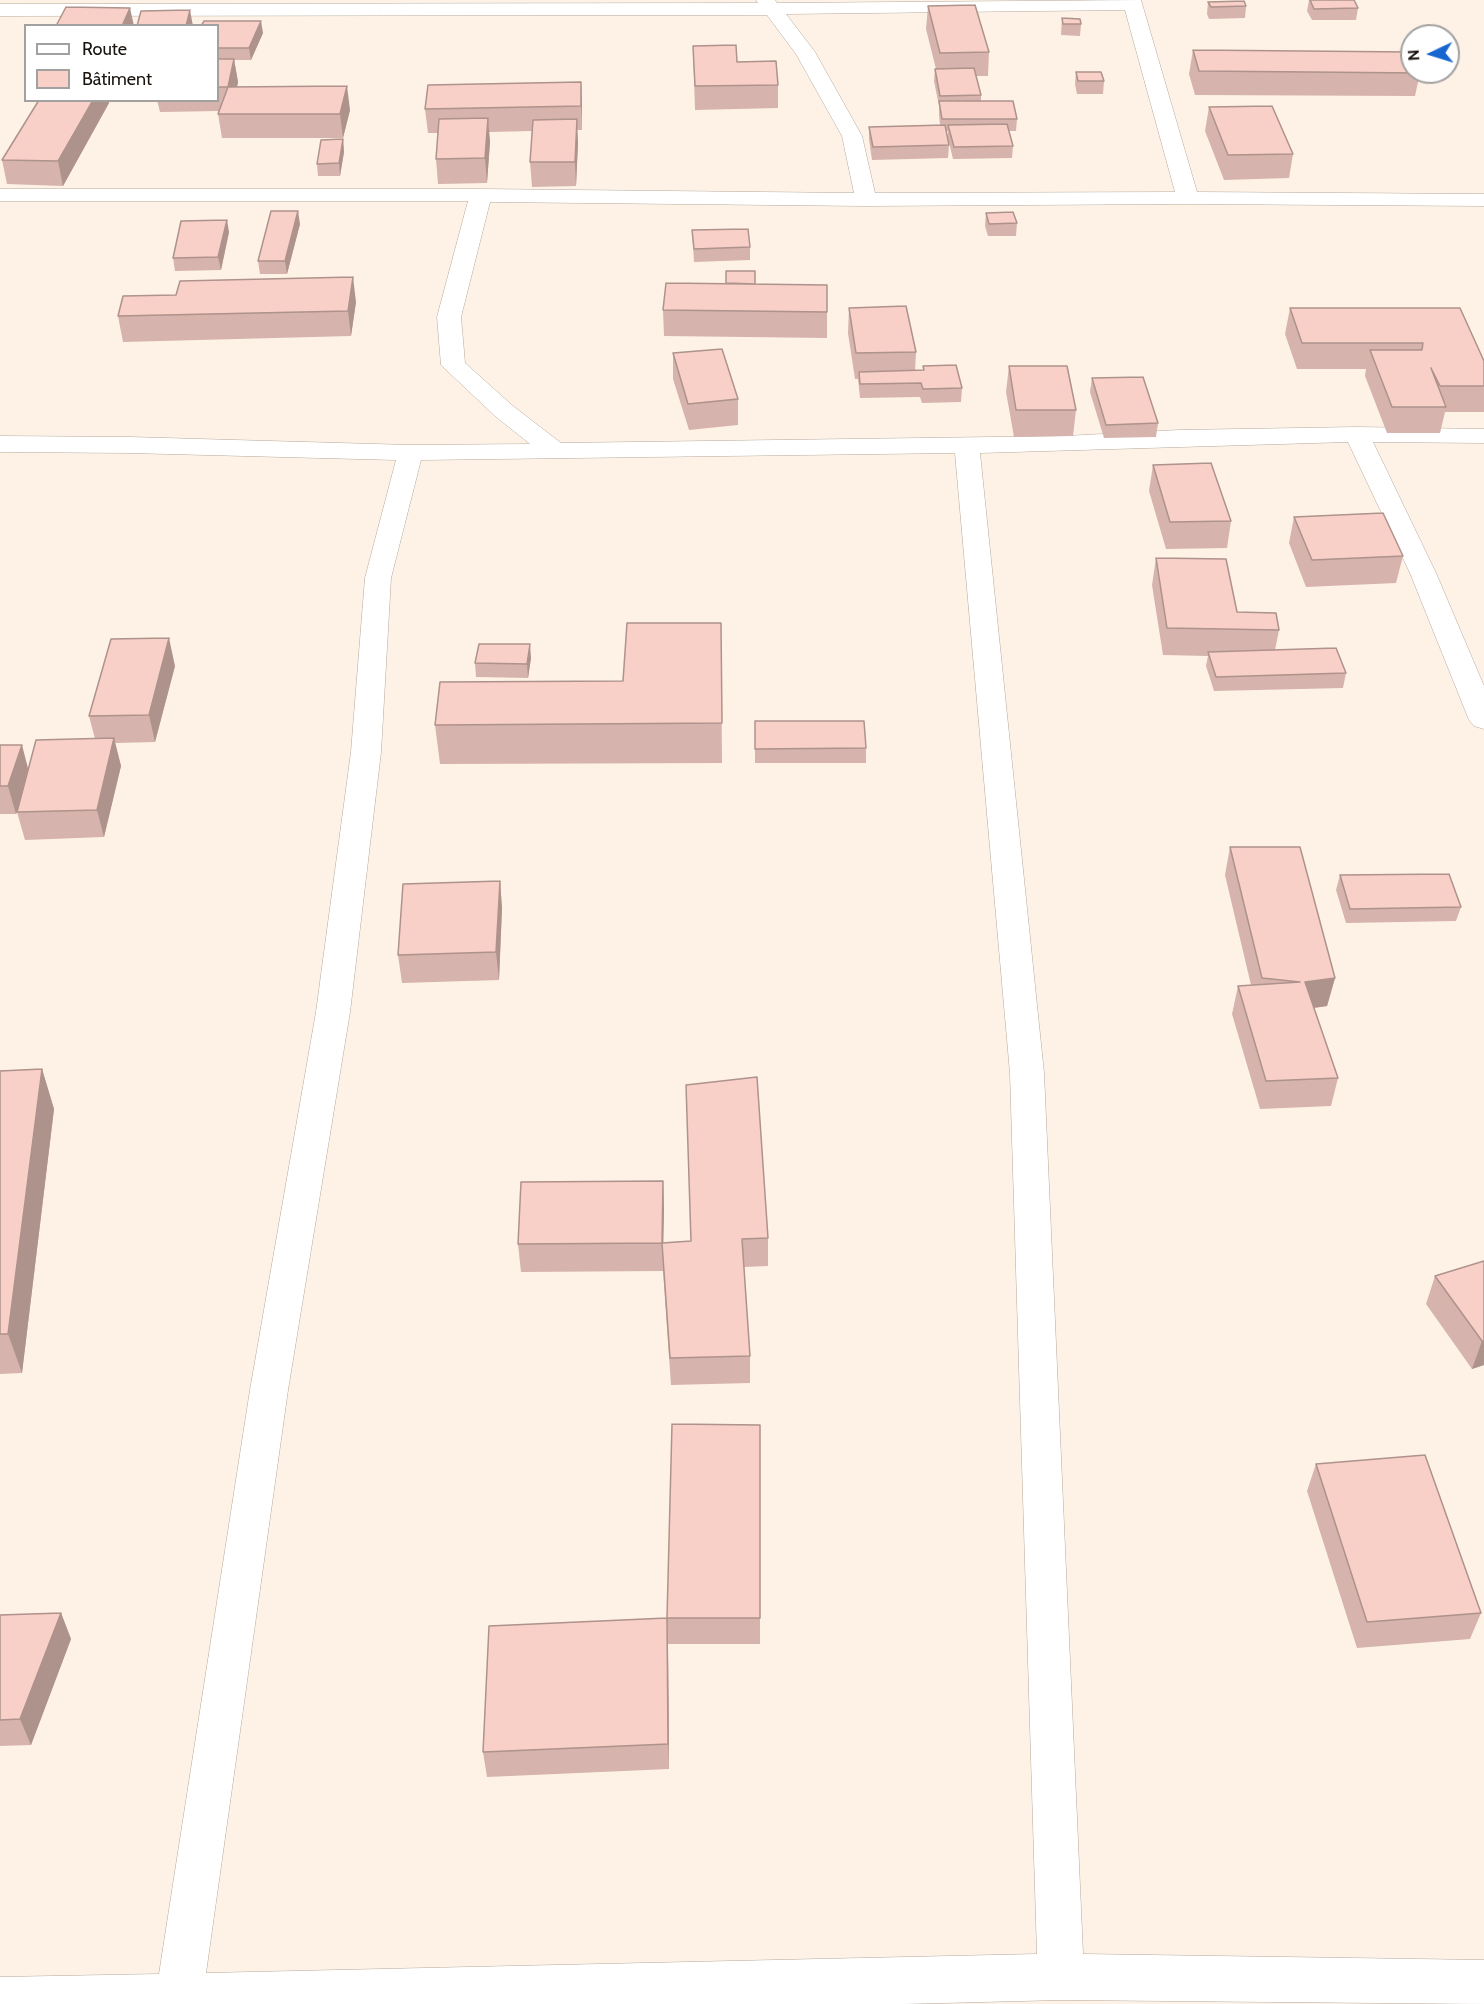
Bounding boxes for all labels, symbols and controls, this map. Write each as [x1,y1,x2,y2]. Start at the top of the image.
legend [24,24,219,102]
north arrow [1400,24,1460,84]
text: Route [82,38,127,60]
text: N [1404,49,1423,61]
text: Bâtiment [82,68,152,90]

